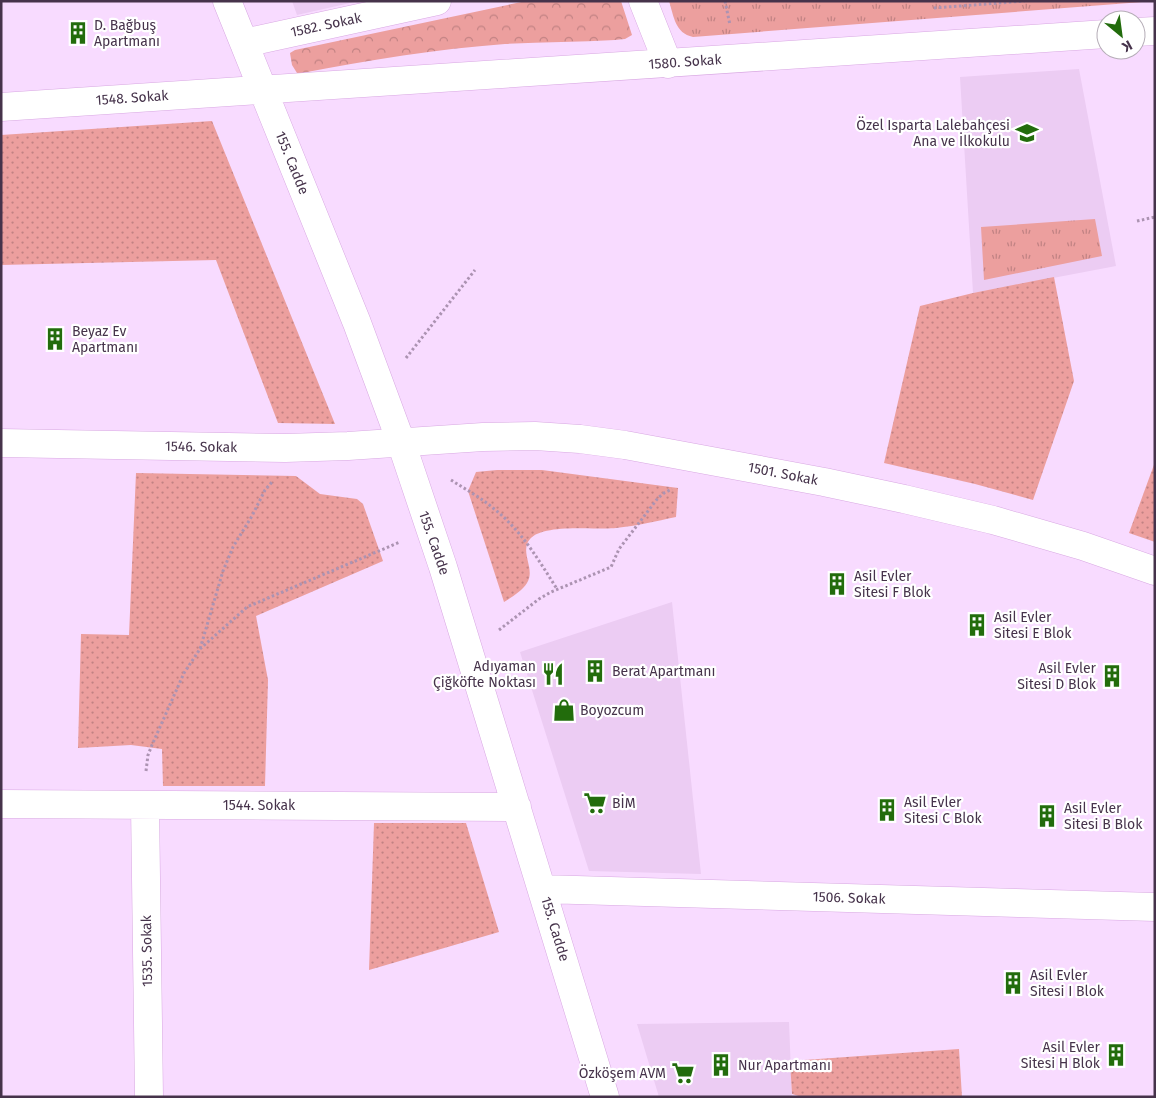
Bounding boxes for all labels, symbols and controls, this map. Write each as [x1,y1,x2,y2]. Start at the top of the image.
street label: 1582. Sokak [289,9,364,41]
north arrow [1096,10,1146,60]
place label: D. Bağbuş Apartmanı [94,17,160,50]
building icon: D. Bağbuş Apartmanı [65,20,91,46]
text: K [1118,36,1135,56]
street label: 1580. Sokak [648,51,723,73]
street label: 1548. Sokak [95,87,170,109]
place label: Özel Isparta Lalebahçesi Ana ve İlkokulu [856,116,1010,150]
school or university icon: Özel Isparta Lalebahçesi Ana ve İlkokulu [1014,120,1040,146]
street label: 155. Cadde [272,129,312,197]
place label: Beyaz Ev Apartmanı [72,323,138,356]
building icon: Beyaz Ev Apartmanı [42,326,68,352]
street label: 1546. Sokak [165,438,238,456]
street label: 1501. Sokak [746,459,820,489]
street label: 155. Cadde [415,509,453,577]
place label: Asil Evler Sitesi F Blok [854,568,932,601]
building icon: Asil Evler Sitesi F Blok [824,571,850,597]
place label: Asil Evler Sitesi E Blok [994,609,1072,642]
building icon: Asil Evler Sitesi E Blok [964,612,990,638]
place label: Adıyaman Çiğköfte Noktası [433,658,536,691]
building icon: Berat Apartmanı [582,658,608,684]
place label: Asil Evler Sitesi D Blok [1017,660,1097,693]
restaurant icon: Adıyaman Çiğköfte Noktası [540,661,566,687]
place label: Berat Apartmanı [612,663,715,680]
building icon: Asil Evler Sitesi D Blok [1099,663,1125,689]
shop icon: Boyozcum [551,697,577,723]
place label: Boyozcum [580,702,644,719]
supermarket icon: BİM [582,790,608,816]
place label: BİM [612,794,636,812]
place label: Asil Evler Sitesi C Blok [904,794,983,827]
street label: 1544. Sokak [223,797,296,814]
building icon: Asil Evler Sitesi C Blok [874,797,900,823]
place label: Asil Evler Sitesi B Blok [1064,800,1143,833]
building icon: Asil Evler Sitesi B Blok [1034,803,1060,829]
street label: 1506. Sokak [812,888,887,908]
street label: 155. Cadde [537,895,573,963]
street label: 1535. Sokak [138,914,156,987]
place label: Asil Evler Sitesi I Blok [1030,967,1105,1000]
building icon: Asil Evler Sitesi I Blok [1000,970,1026,996]
place label: Asil Evler Sitesi H Blok [1021,1039,1101,1072]
building icon: Asil Evler Sitesi H Blok [1103,1042,1129,1068]
building icon: Nur Apartmanı [708,1052,734,1078]
place label: Nur Apartmanı [738,1057,831,1074]
supermarket icon: Özköşem AVM [670,1060,696,1086]
place label: Özköşem AVM [579,1064,666,1082]

